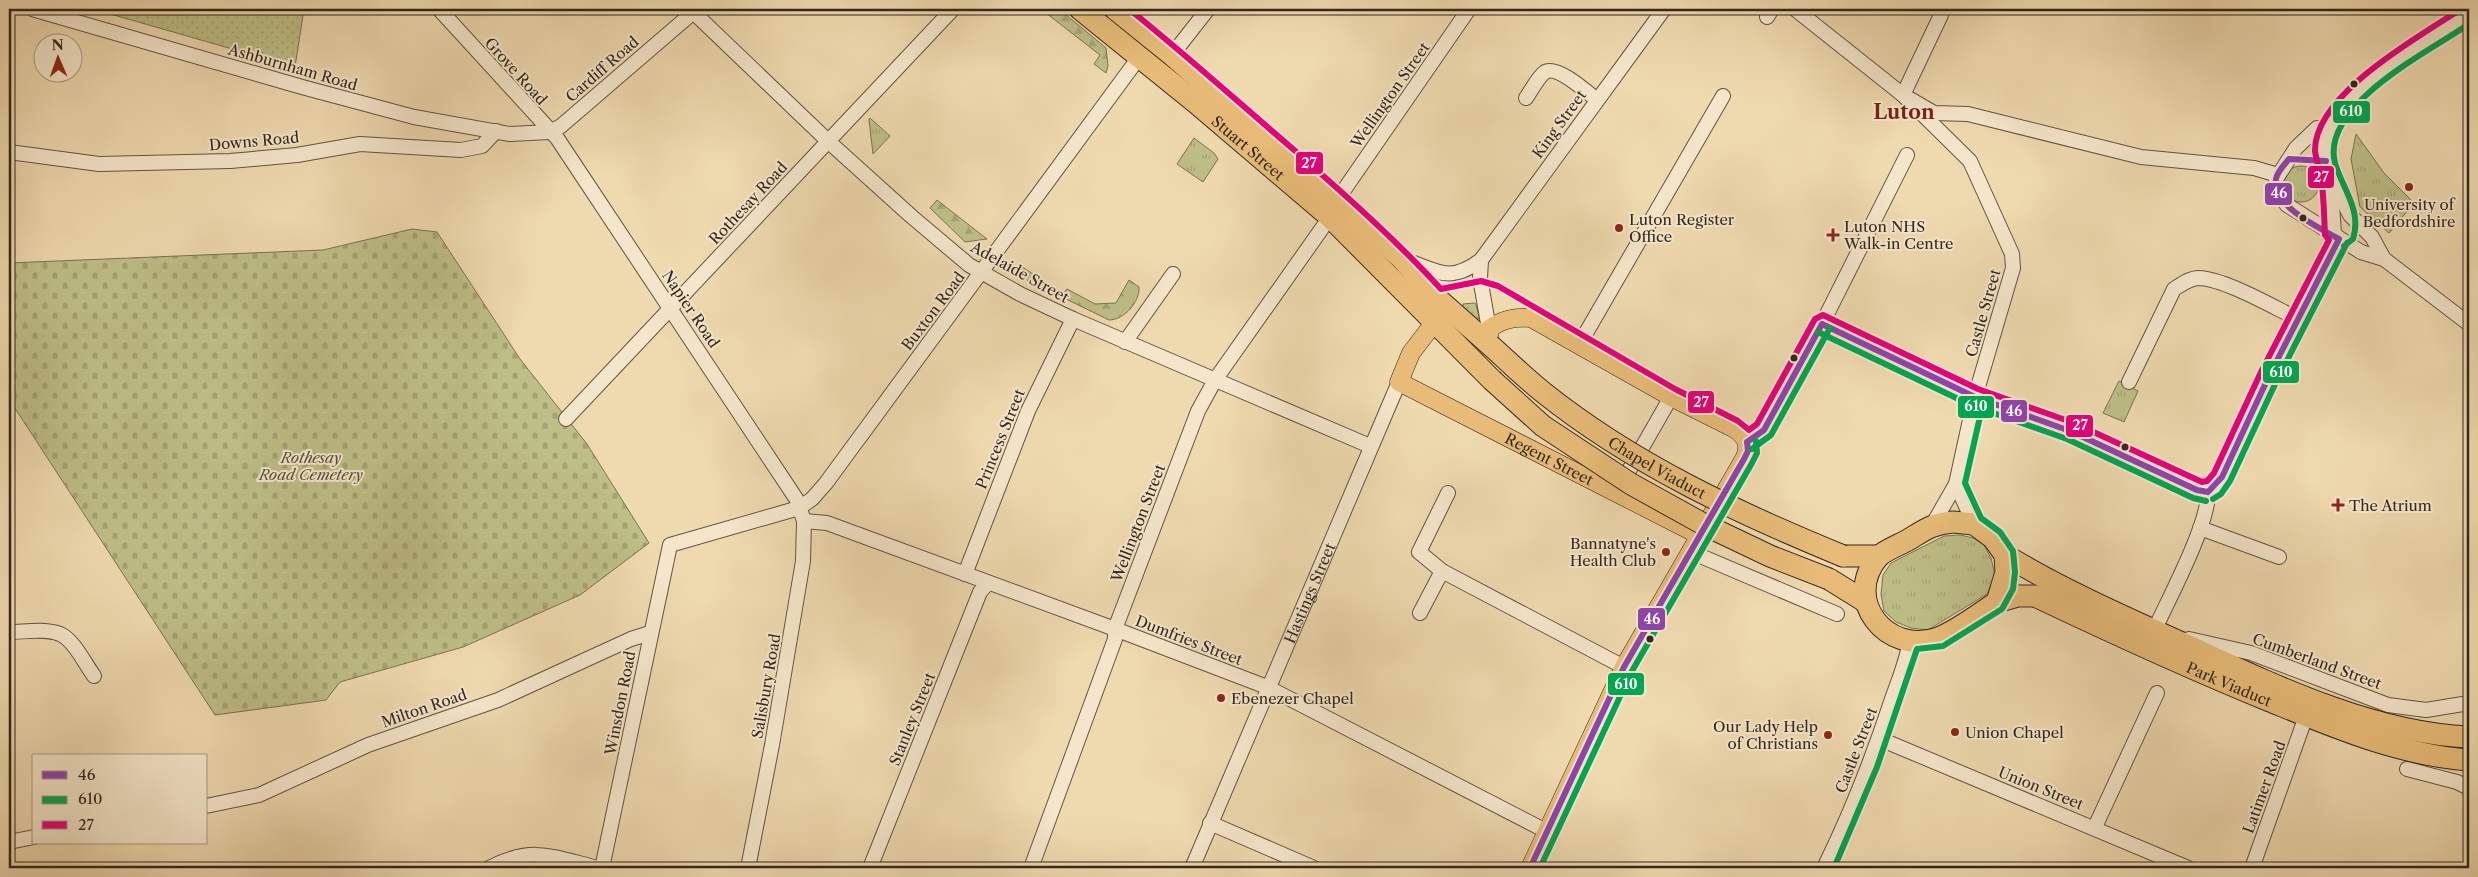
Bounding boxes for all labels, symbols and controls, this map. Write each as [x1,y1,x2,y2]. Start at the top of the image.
north arrow [32,32,82,82]
street label: Cardiff Road [562,32,642,106]
street label: Grove Road [481,33,551,109]
text: N [51,36,64,54]
street label: Wellington Street [1346,38,1434,152]
street label: Ashburnham Road [225,39,360,95]
unlabelled marker [2349,79,2359,89]
street label: King Street [1528,85,1591,162]
district label: Luton [1873,100,1935,124]
line badge: 610 [2332,100,2371,124]
text: 610 [2339,102,2363,120]
street label: Stuart Street [1208,111,1289,184]
street label: Downs Road [208,128,300,154]
line badge: 27 [1295,151,1324,175]
text: 27 [1301,154,1317,172]
street label: Rothesay Road [705,158,791,248]
line badge: 27 [2307,165,2335,189]
text: 27 [2313,168,2329,186]
marker: University of Bedfordshire [2403,181,2415,193]
line badge: 46 [2264,182,2293,206]
text: 46 [2271,184,2287,202]
place label: University of Bedfordshire [2363,195,2456,231]
place label: Luton Register Office [1629,210,1735,246]
unlabelled marker [2298,213,2308,223]
place label: Luton NHS Walk-in Centre [1843,217,1954,253]
marker: Luton Register Office [1613,222,1625,234]
marker: Luton NHS Walk-in Centre [1826,228,1840,242]
street label: Adelaide Street [967,237,1073,307]
street label: Castle Street [1961,266,2005,359]
street label: Napier Road [658,267,724,351]
street label: Buxton Road [897,268,969,354]
unlabelled marker [1789,353,1799,363]
line badge: 610 [2262,360,2300,384]
text: 610 [2269,363,2293,381]
street label: Princess Street [971,386,1029,492]
line badge: 27 [1687,390,1715,414]
text: 27 [1693,393,1709,411]
line badge: 610 [1957,395,1995,419]
text: 610 [1964,397,1988,415]
line badge: 46 [2000,399,2028,423]
text: 46 [2006,402,2022,420]
line badge: 27 [2065,414,2094,438]
text: 27 [2072,416,2088,434]
street label: Regent Street [1502,428,1597,489]
street label: Chapel Viaduct [1605,432,1710,503]
unlabelled marker [2120,442,2130,452]
park label: Rothesay Road Cemetery [258,448,364,484]
street label: Wellington Street [1106,461,1169,586]
place label: The Atrium [2349,496,2432,515]
marker: The Atrium [2331,498,2345,512]
place label: Bannatyne's Health Club [1570,534,1656,570]
street label: Hastings Street [1279,539,1339,646]
marker: Bannatyne's Health Club [1660,546,1672,558]
line badge: 46 [1637,607,1666,631]
text: 46 [1644,610,1660,628]
street label: Dumfries Street [1133,611,1246,669]
street label: Cumberland Street [2250,629,2385,693]
street label: Salisbury Road [747,632,785,740]
unlabelled marker [1645,634,1655,644]
street label: Winsdon Road [600,649,639,758]
street label: Park Viaduct [2184,657,2275,710]
street label: Stanley Street [885,669,940,768]
line badge: 610 [1607,672,1645,696]
text: 610 [1614,675,1638,693]
street label: Milton Road [379,685,469,731]
place label: Ebenezer Chapel [1231,689,1354,708]
marker: Ebenezer Chapel [1215,692,1227,704]
street label: Castle Street [1831,704,1881,796]
place label: Our Lady Help of Christians [1713,717,1818,753]
place label: Union Chapel [1965,723,2064,742]
marker: Union Chapel [1949,726,1961,738]
marker: Our Lady Help of Christians [1822,729,1834,741]
street label: Latimer Road [2238,738,2290,836]
legend [32,754,208,844]
street label: Union Street [1996,762,2087,814]
text: 46 [78,765,96,784]
text: 610 [78,789,103,808]
text: 27 [78,815,95,834]

